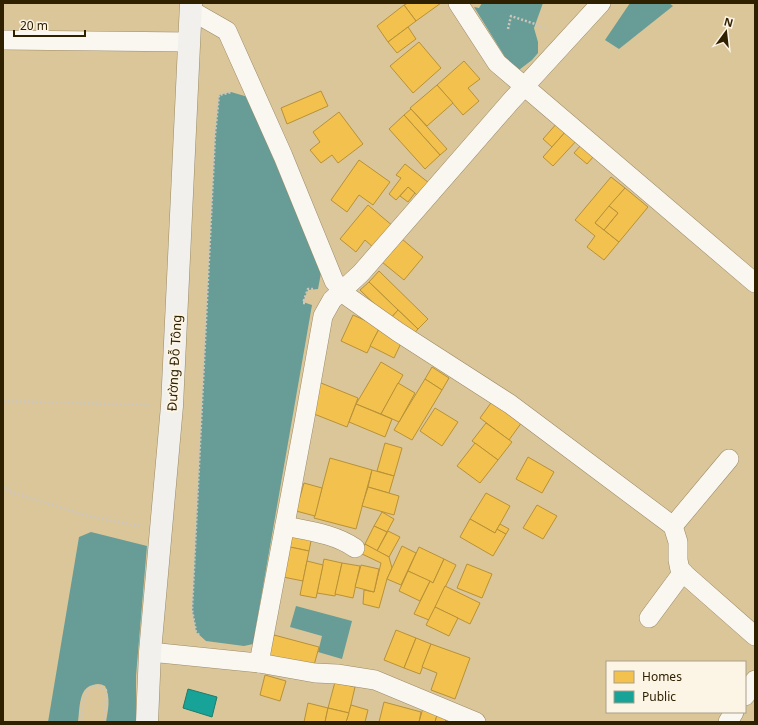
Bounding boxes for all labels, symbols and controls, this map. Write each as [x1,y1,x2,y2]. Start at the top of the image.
scale bar [14,12,85,38]
north arrow [706,12,746,52]
text: N [722,13,735,30]
text: 20 m [20,17,48,34]
street label: Đường Đỗ Tông [162,314,186,412]
legend [606,661,746,713]
text: Homes [642,668,682,685]
text: Public [642,688,676,705]

